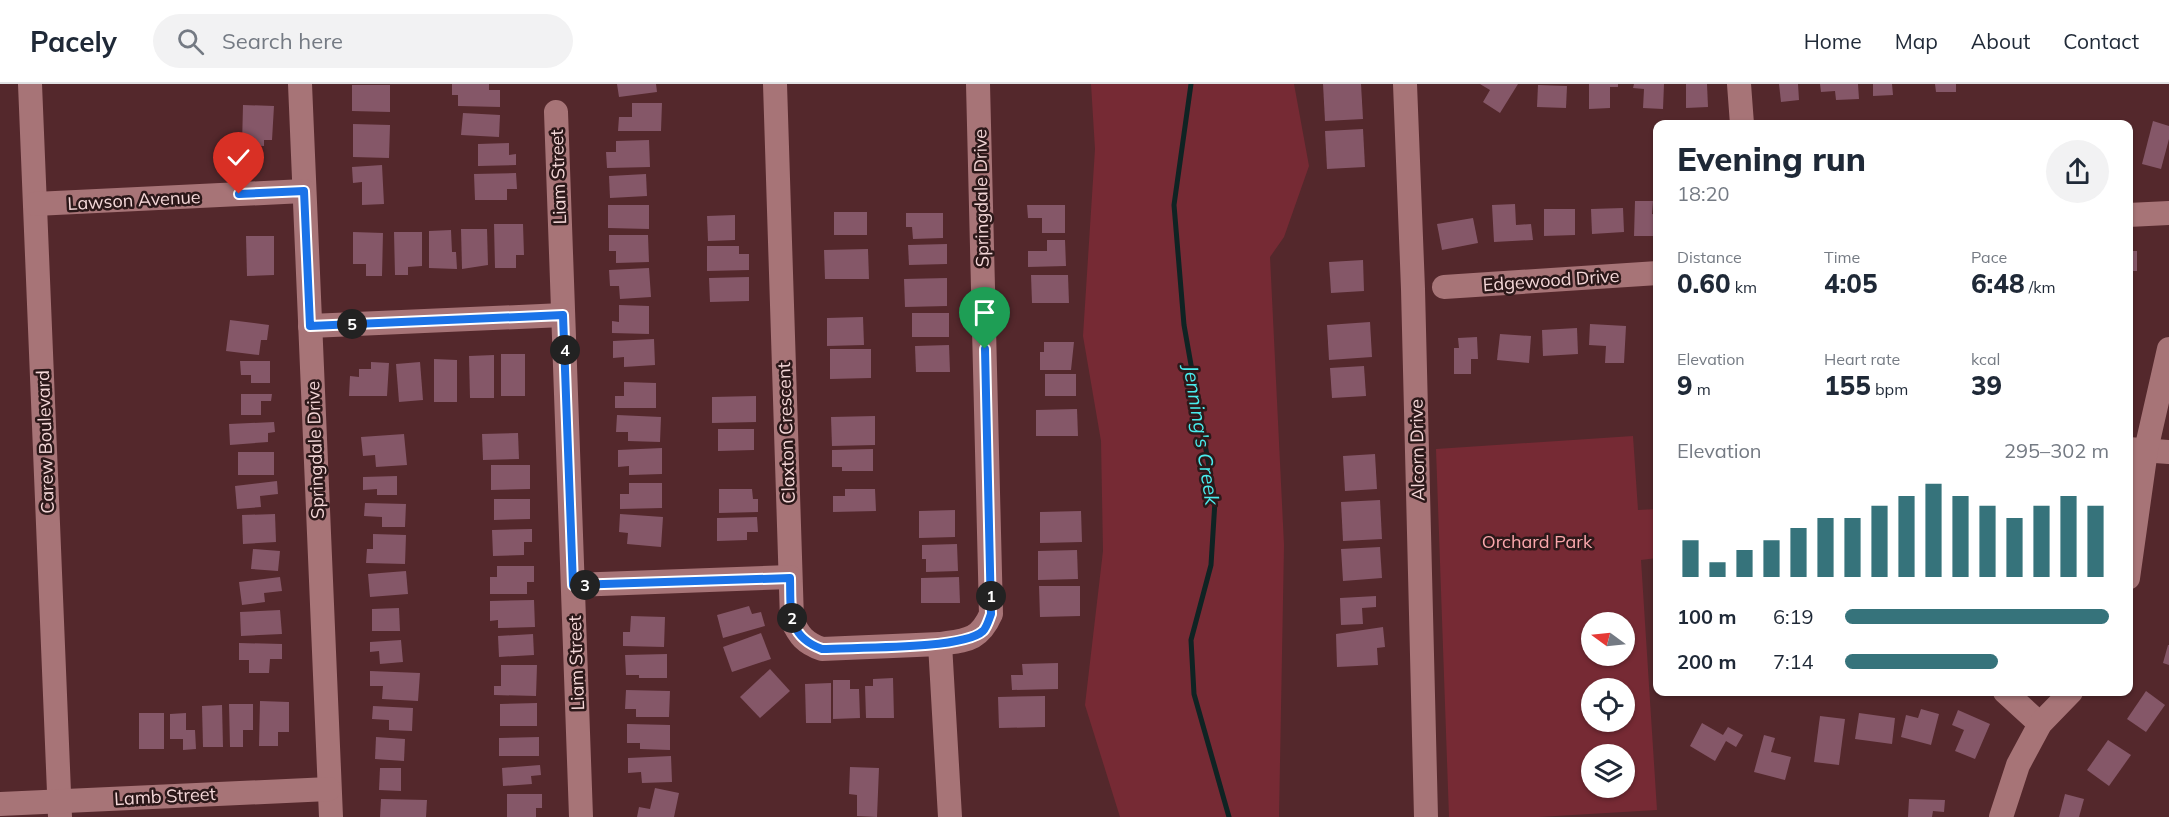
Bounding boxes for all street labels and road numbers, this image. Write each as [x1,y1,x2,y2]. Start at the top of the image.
street label: Liam Street [545,129,571,225]
street label: Springdale Drive [968,129,994,267]
street label: Lawson Avenue [67,185,201,215]
street label: Edgewood Drive [1482,264,1620,296]
street label: Claxton Crescent [772,362,800,504]
street label: Carew Boulevard [31,370,59,514]
street label: Springdale Drive [301,381,329,519]
street label: Alcorn Drive [1405,399,1429,501]
street label: Liam Street [563,615,589,711]
street label: Lamb Street [114,782,216,810]

